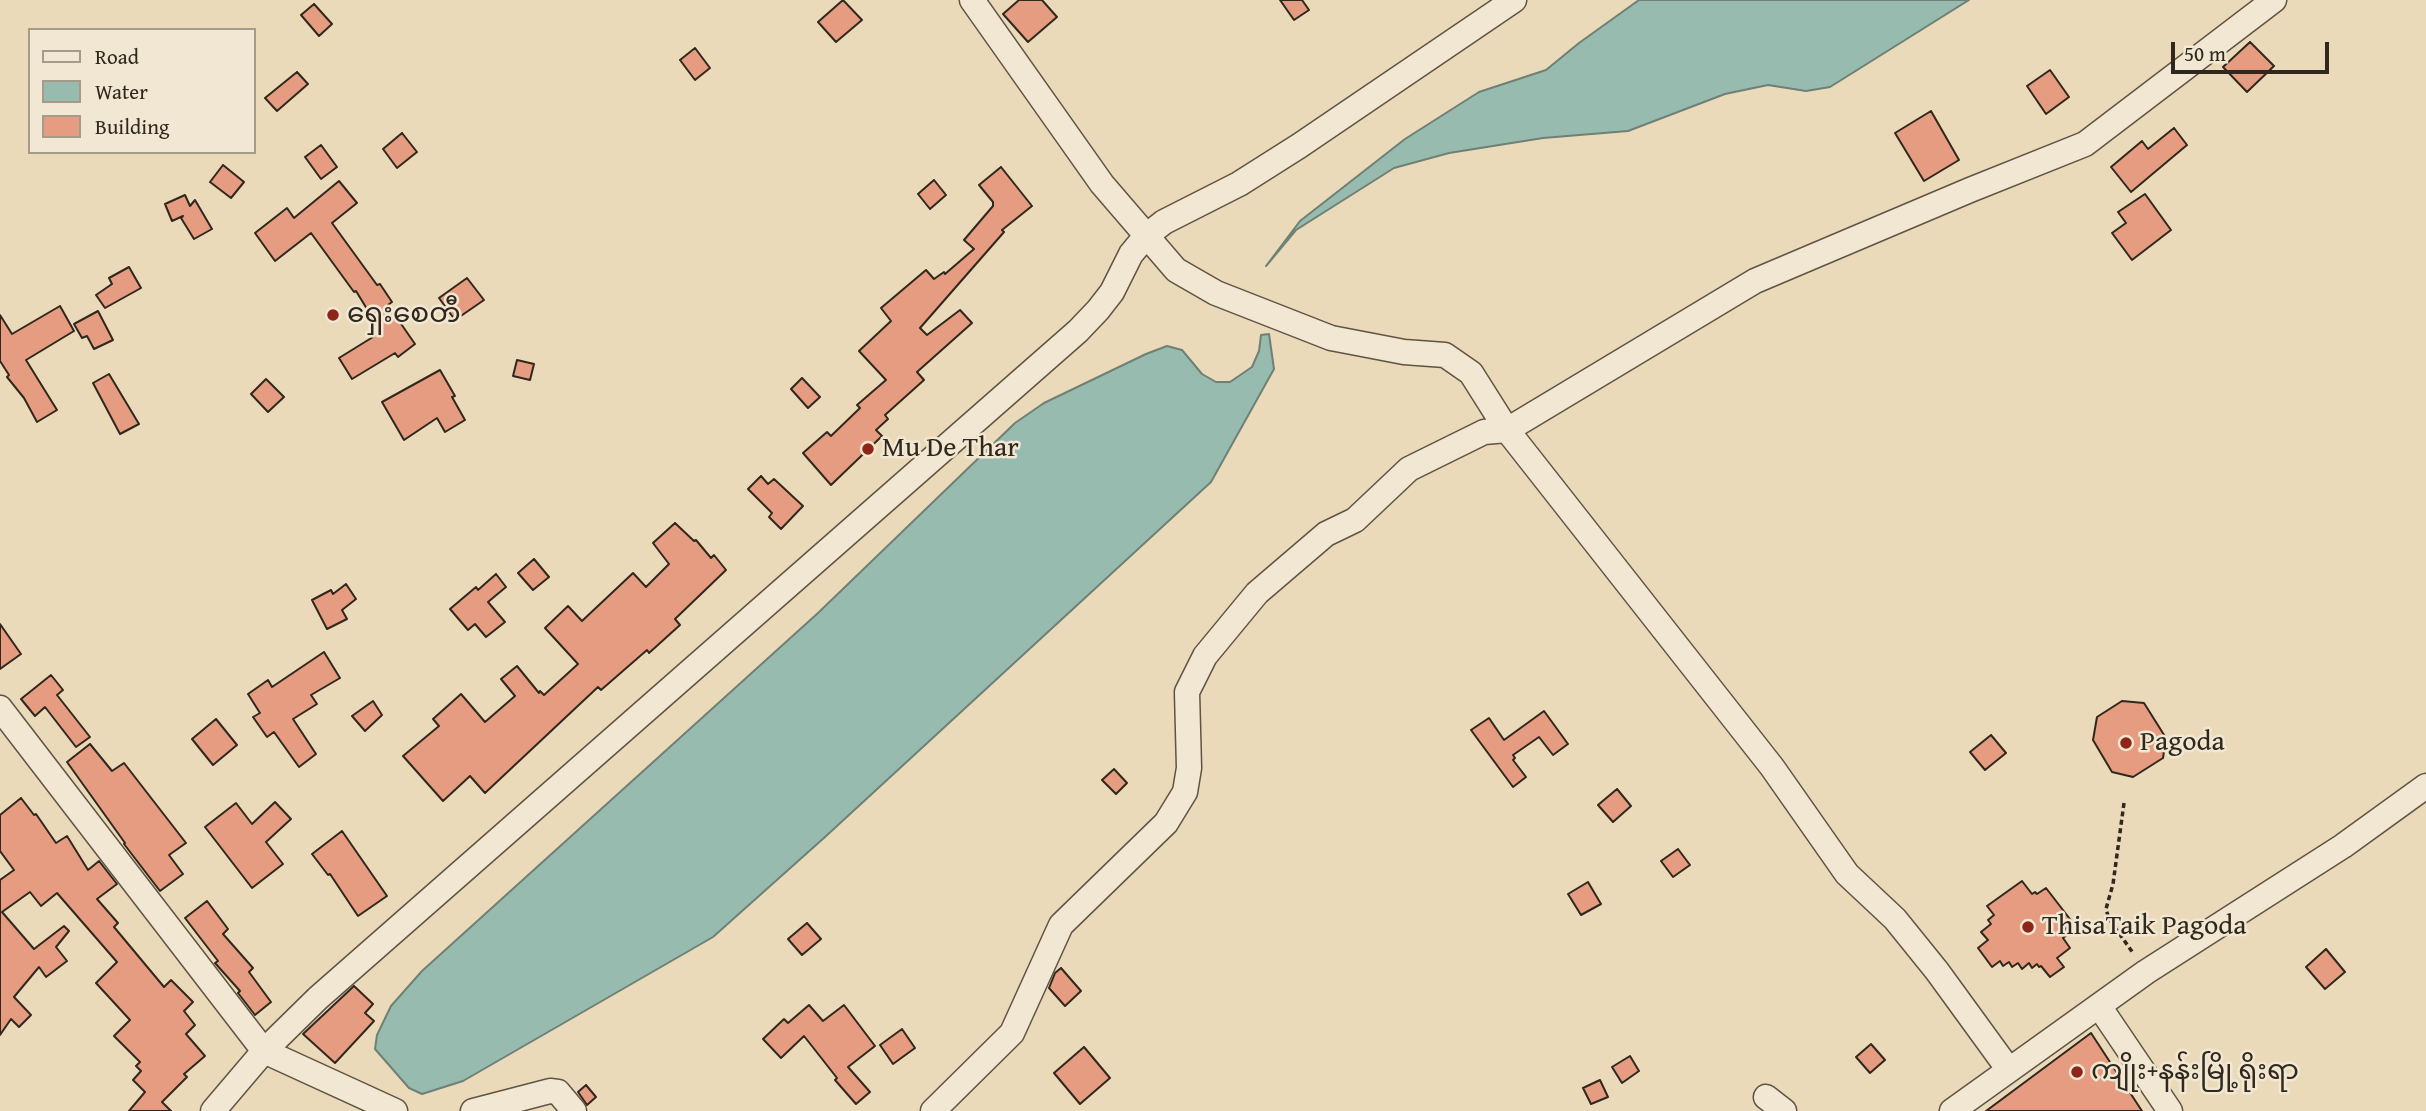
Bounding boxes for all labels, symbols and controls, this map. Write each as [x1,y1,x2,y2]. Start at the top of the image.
legend [28,28,256,154]
scale bar [2174,28,2332,72]
text: 50 m [2184,38,2226,69]
text: Road [95,41,139,72]
text: Water [95,76,148,107]
text: Building [95,111,169,142]
place label: ရှေးစေတီ [347,298,461,332]
marker: ရှေးစေတီ [325,307,341,323]
place label: Mu De Thar [882,432,1019,466]
marker: Mu De Thar [860,441,876,457]
place label: Pagoda [2140,726,2225,760]
marker: Pagoda [2118,735,2134,751]
place label: ThisaTaik Pagoda [2042,910,2246,944]
marker: ThisaTaik Pagoda [2020,919,2036,935]
place label: ကျိုး+နန်းမြို့ရိုးရာ [2091,1055,2299,1089]
marker: ကျိုး+နန်းမြို့ရိုးရာ [2069,1064,2085,1080]

